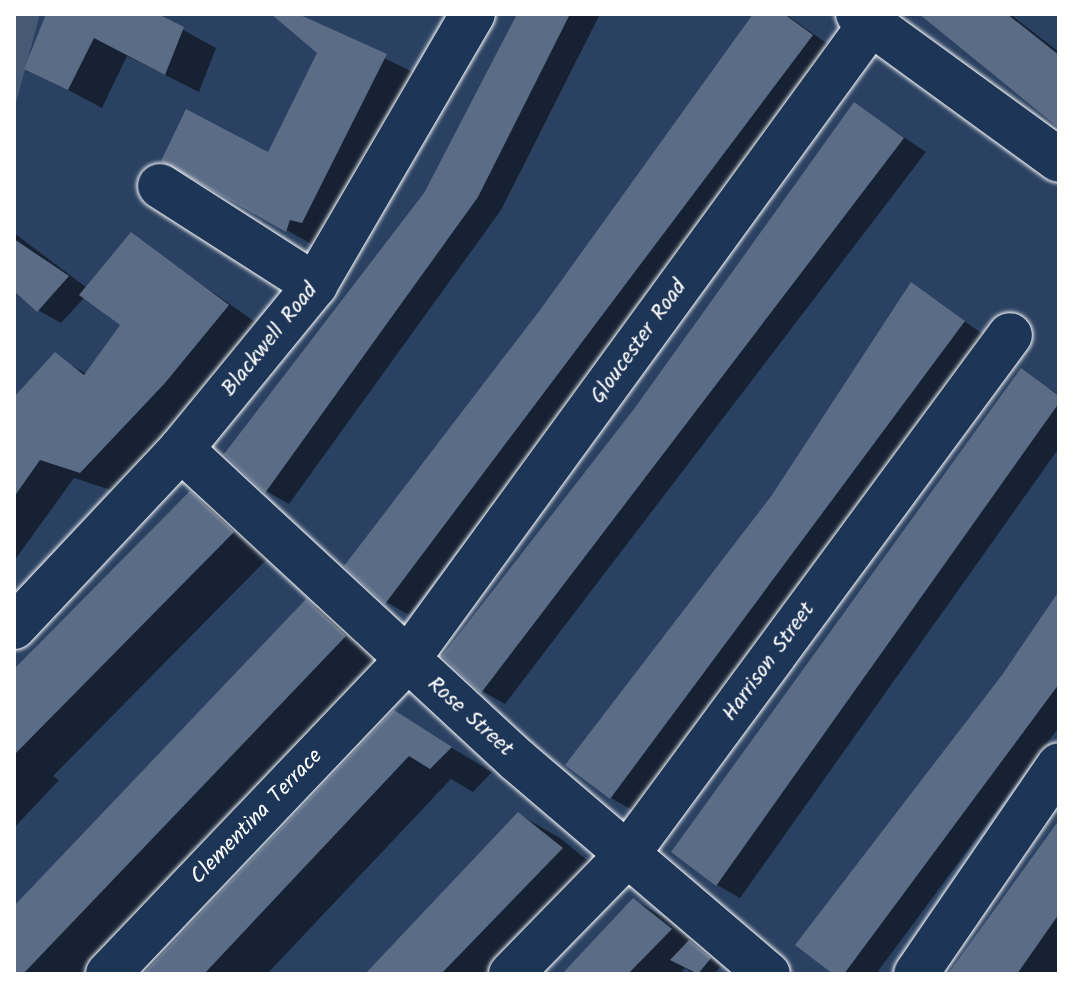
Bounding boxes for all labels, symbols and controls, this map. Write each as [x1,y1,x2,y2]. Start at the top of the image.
street label: Gloucester Road [585,275,693,409]
street label: Blackwell Road [216,278,324,402]
street label: Harrison Street [717,597,821,727]
street label: Rose Street [422,671,518,763]
street label: Clementina Terrace [186,744,328,890]

